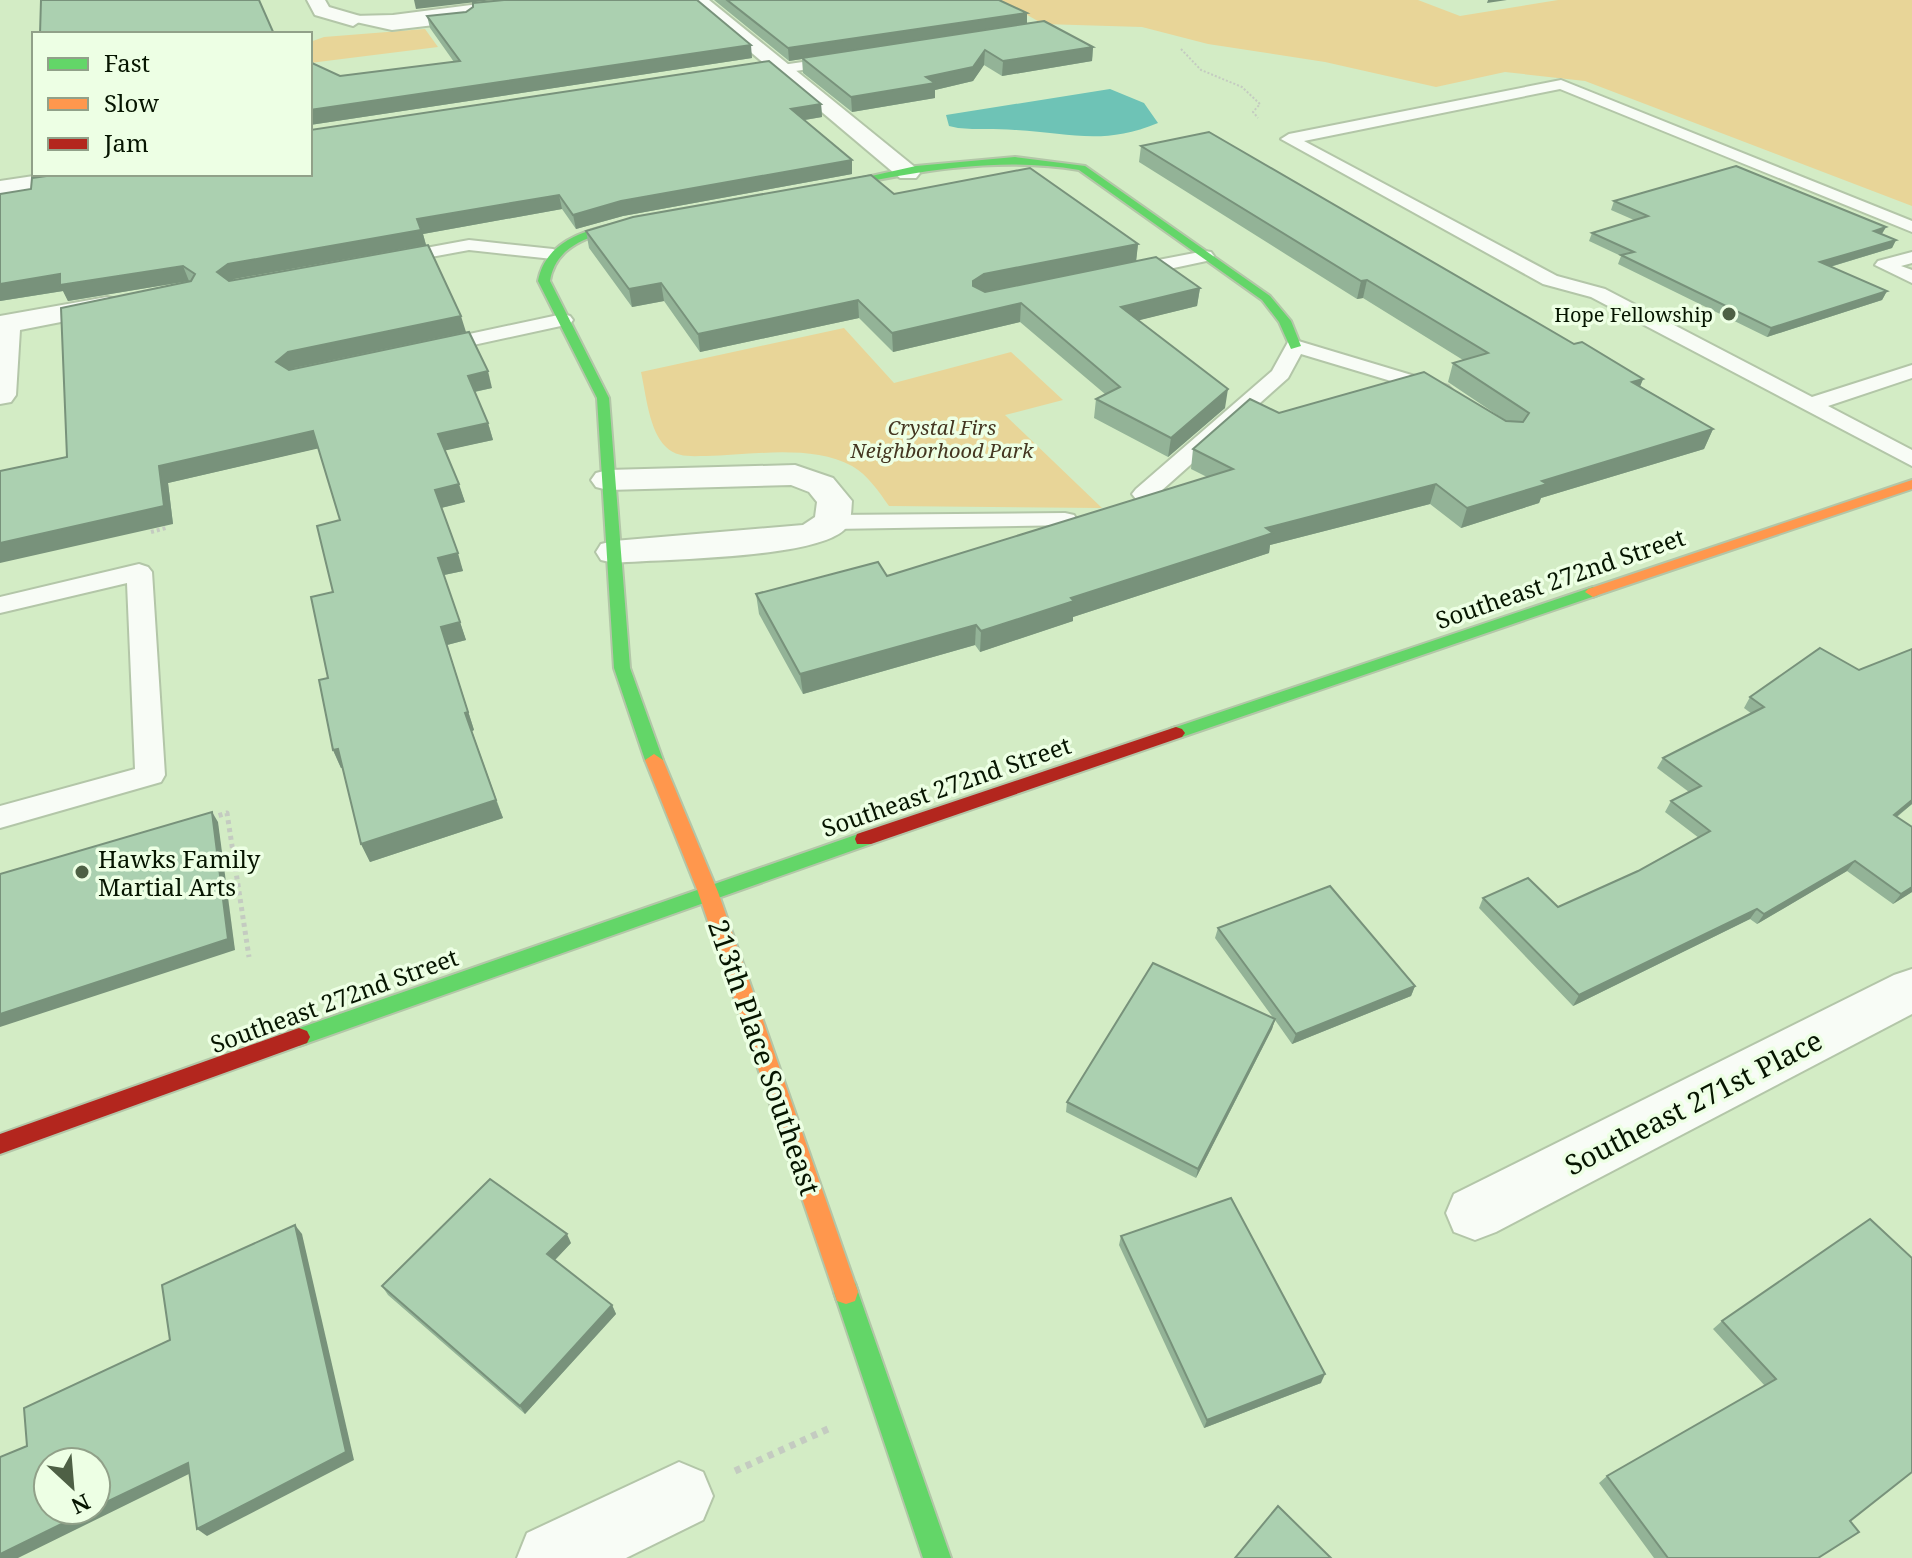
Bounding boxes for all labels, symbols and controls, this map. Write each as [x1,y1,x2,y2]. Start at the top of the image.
legend [32,32,312,176]
text: Fast [104,46,150,79]
text: Slow [104,86,159,119]
text: Jam [103,126,149,159]
place label: Hope Fellowship [1554,301,1713,328]
marker: Hope Fellowship [1720,305,1738,323]
park label: Crystal Firs Neighborhood Park [850,414,1034,464]
street label: Southeast 272nd Street [1431,520,1689,636]
street label: Southeast 272nd Street [817,728,1075,844]
place label: Hawks Family Martial Arts [98,842,261,903]
marker: Hawks Family Martial Arts [73,863,91,881]
street label: 213th Place Southeast [700,914,830,1200]
street label: Southeast 272nd Street [206,940,462,1060]
street label: Southeast 271st Place [1558,1021,1828,1183]
north arrow [32,1446,112,1526]
text: N [67,1488,96,1522]

